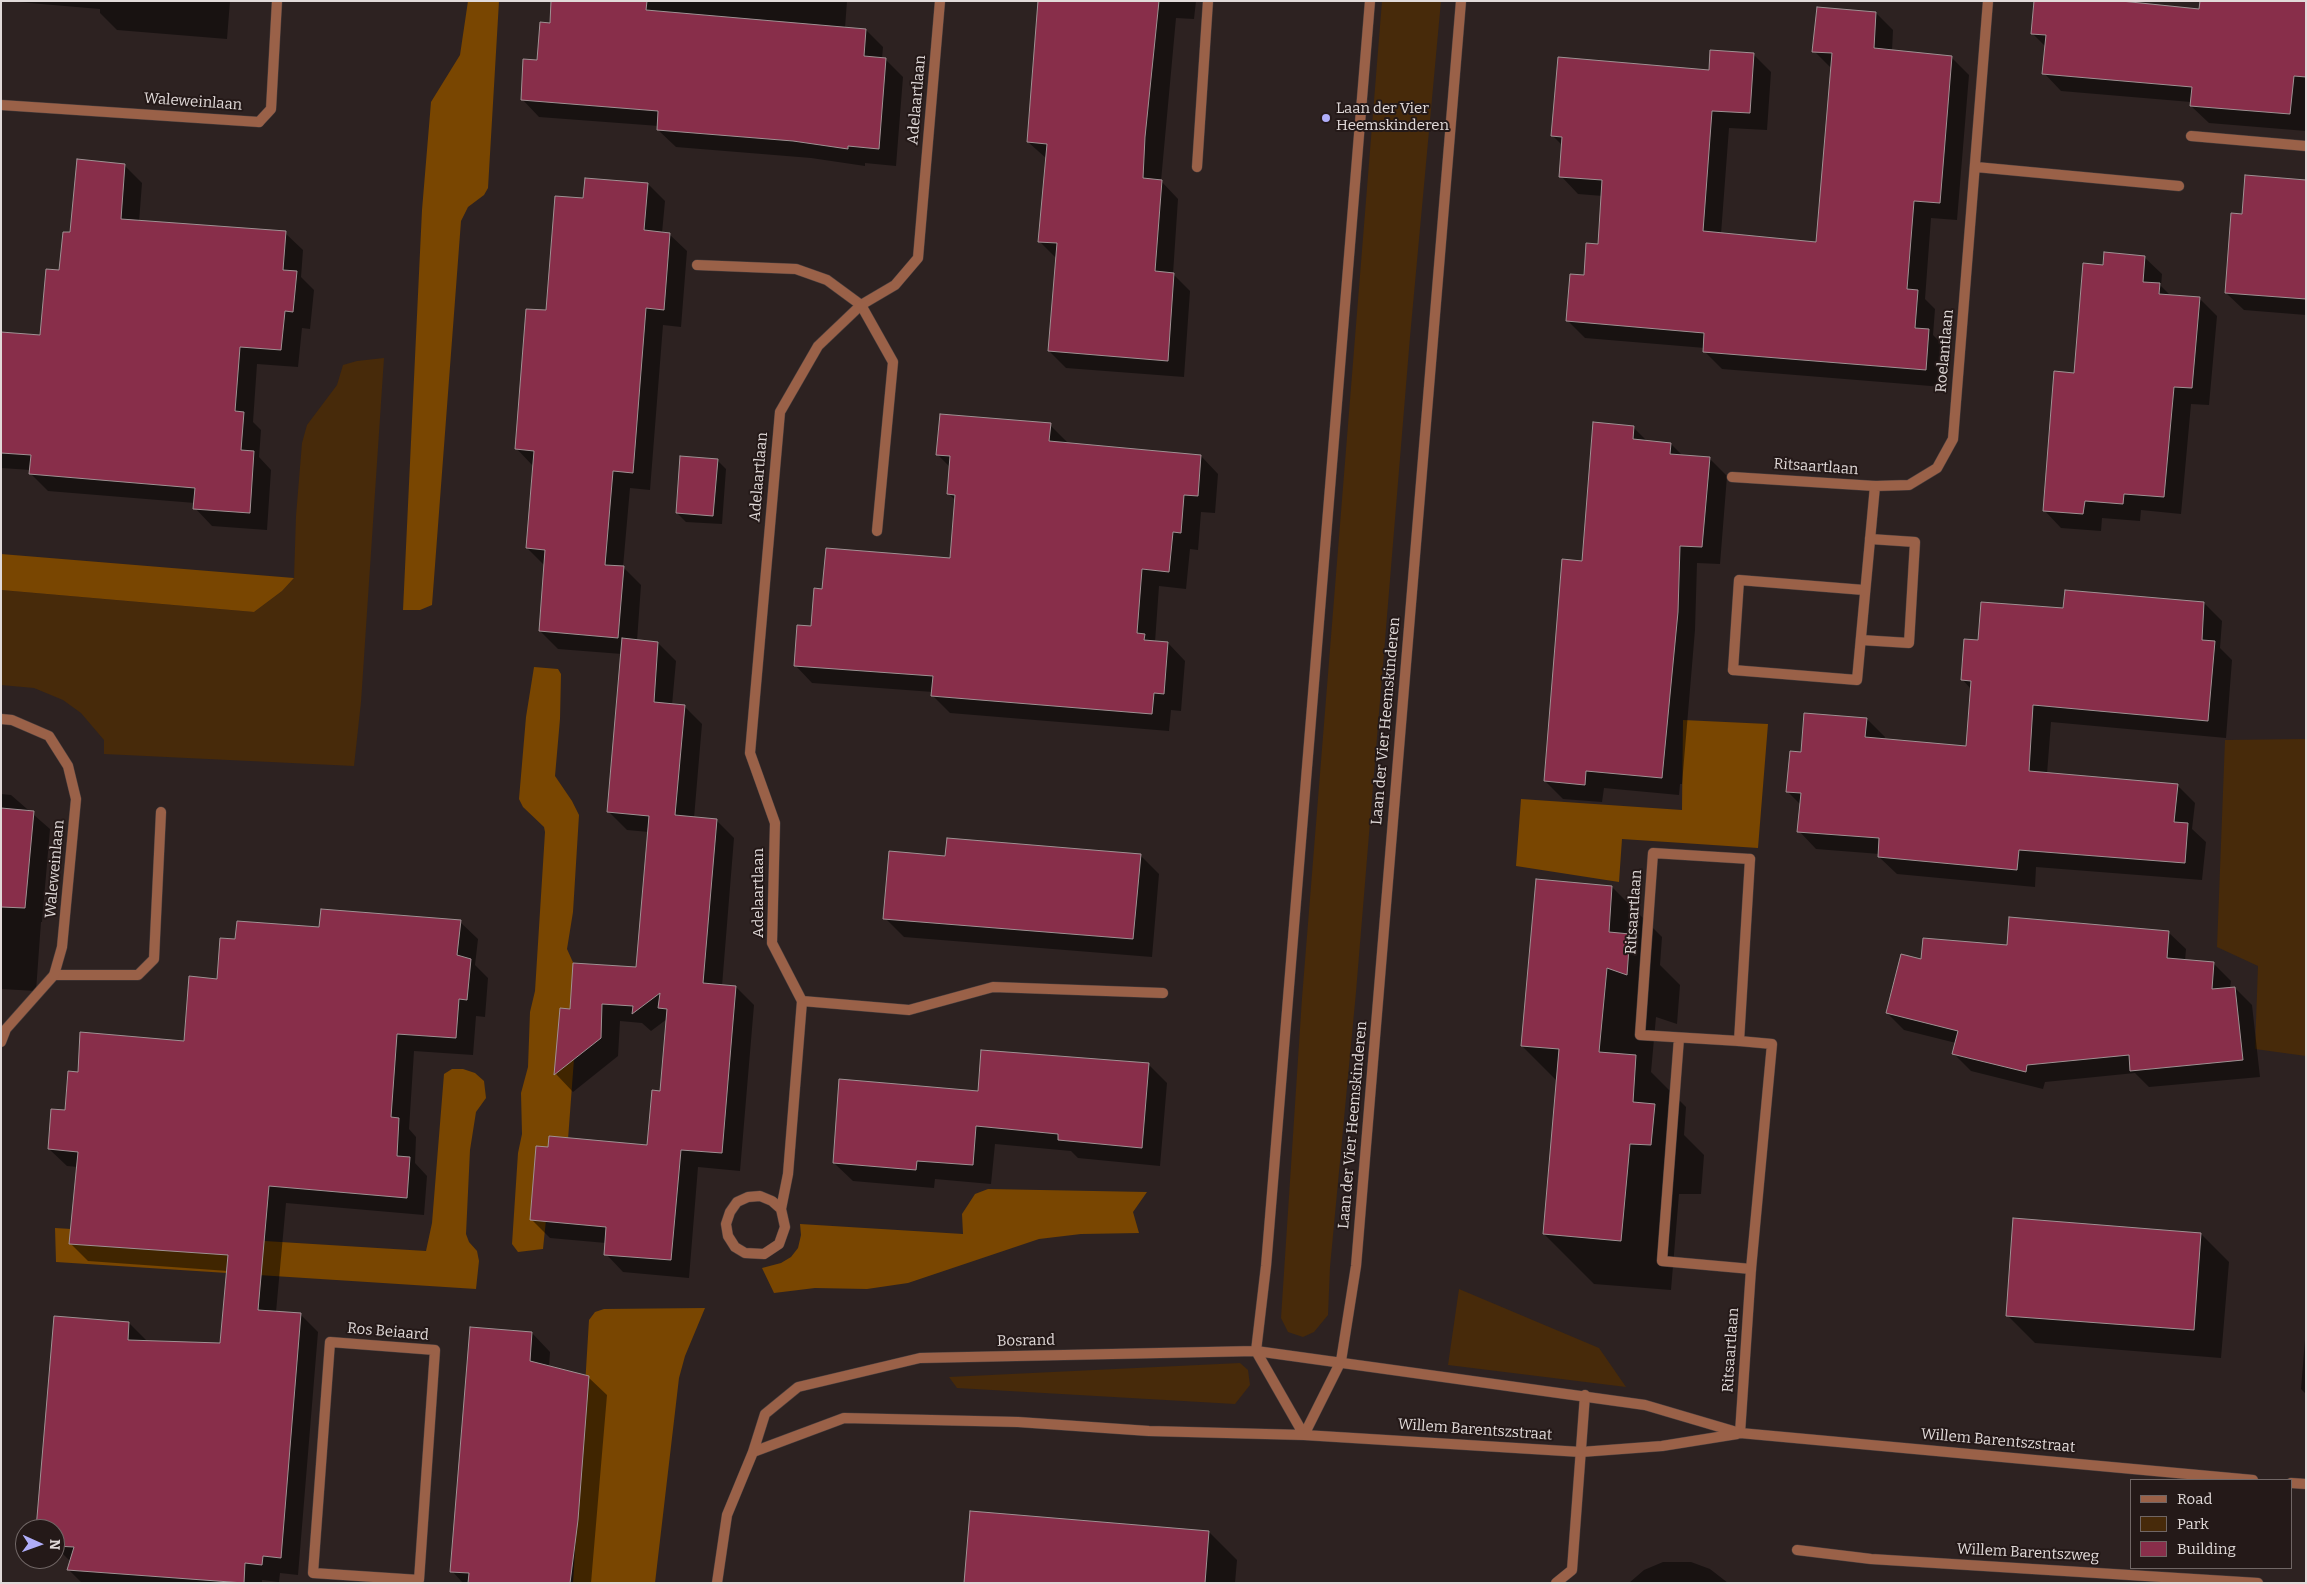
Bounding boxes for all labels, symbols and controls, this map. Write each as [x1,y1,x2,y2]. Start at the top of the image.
street label: Adelaartlaan [904,54,930,146]
street label: Waleweinlaan [143,90,243,114]
place label: Laan der Vier Heemskinderen [1336,100,1449,135]
marker: Laan der Vier Heemskinderen [1320,112,1332,124]
street label: Roelantlaan [1932,309,1958,393]
street label: Adelaartlaan [746,431,772,523]
street label: Ritsaartlaan [1773,455,1859,479]
street label: Laan der Vier Heemskinderen [1368,616,1404,826]
street label: Waleweinlaan [42,819,68,919]
street label: Adelaartlaan [750,848,768,938]
street label: Ritsaartlaan [1622,869,1646,955]
street label: Laan der Vier Heemskinderen [1335,1020,1371,1230]
street label: Ritsaartlaan [1719,1307,1743,1393]
street label: Ros Beiaard [346,1319,430,1345]
street label: Bosrand [997,1331,1055,1351]
street label: Willem Barentszstraat [1397,1416,1553,1444]
street label: Willem Barentszstraat [1920,1425,2076,1457]
legend [2130,1479,2292,1569]
text: Road [2177,1490,2212,1508]
text: Park [2177,1515,2209,1533]
north arrow [15,1519,65,1569]
text: N [46,1539,63,1550]
street label: Willem Barentszweg [1956,1540,2100,1566]
text: Building [2177,1540,2236,1558]

